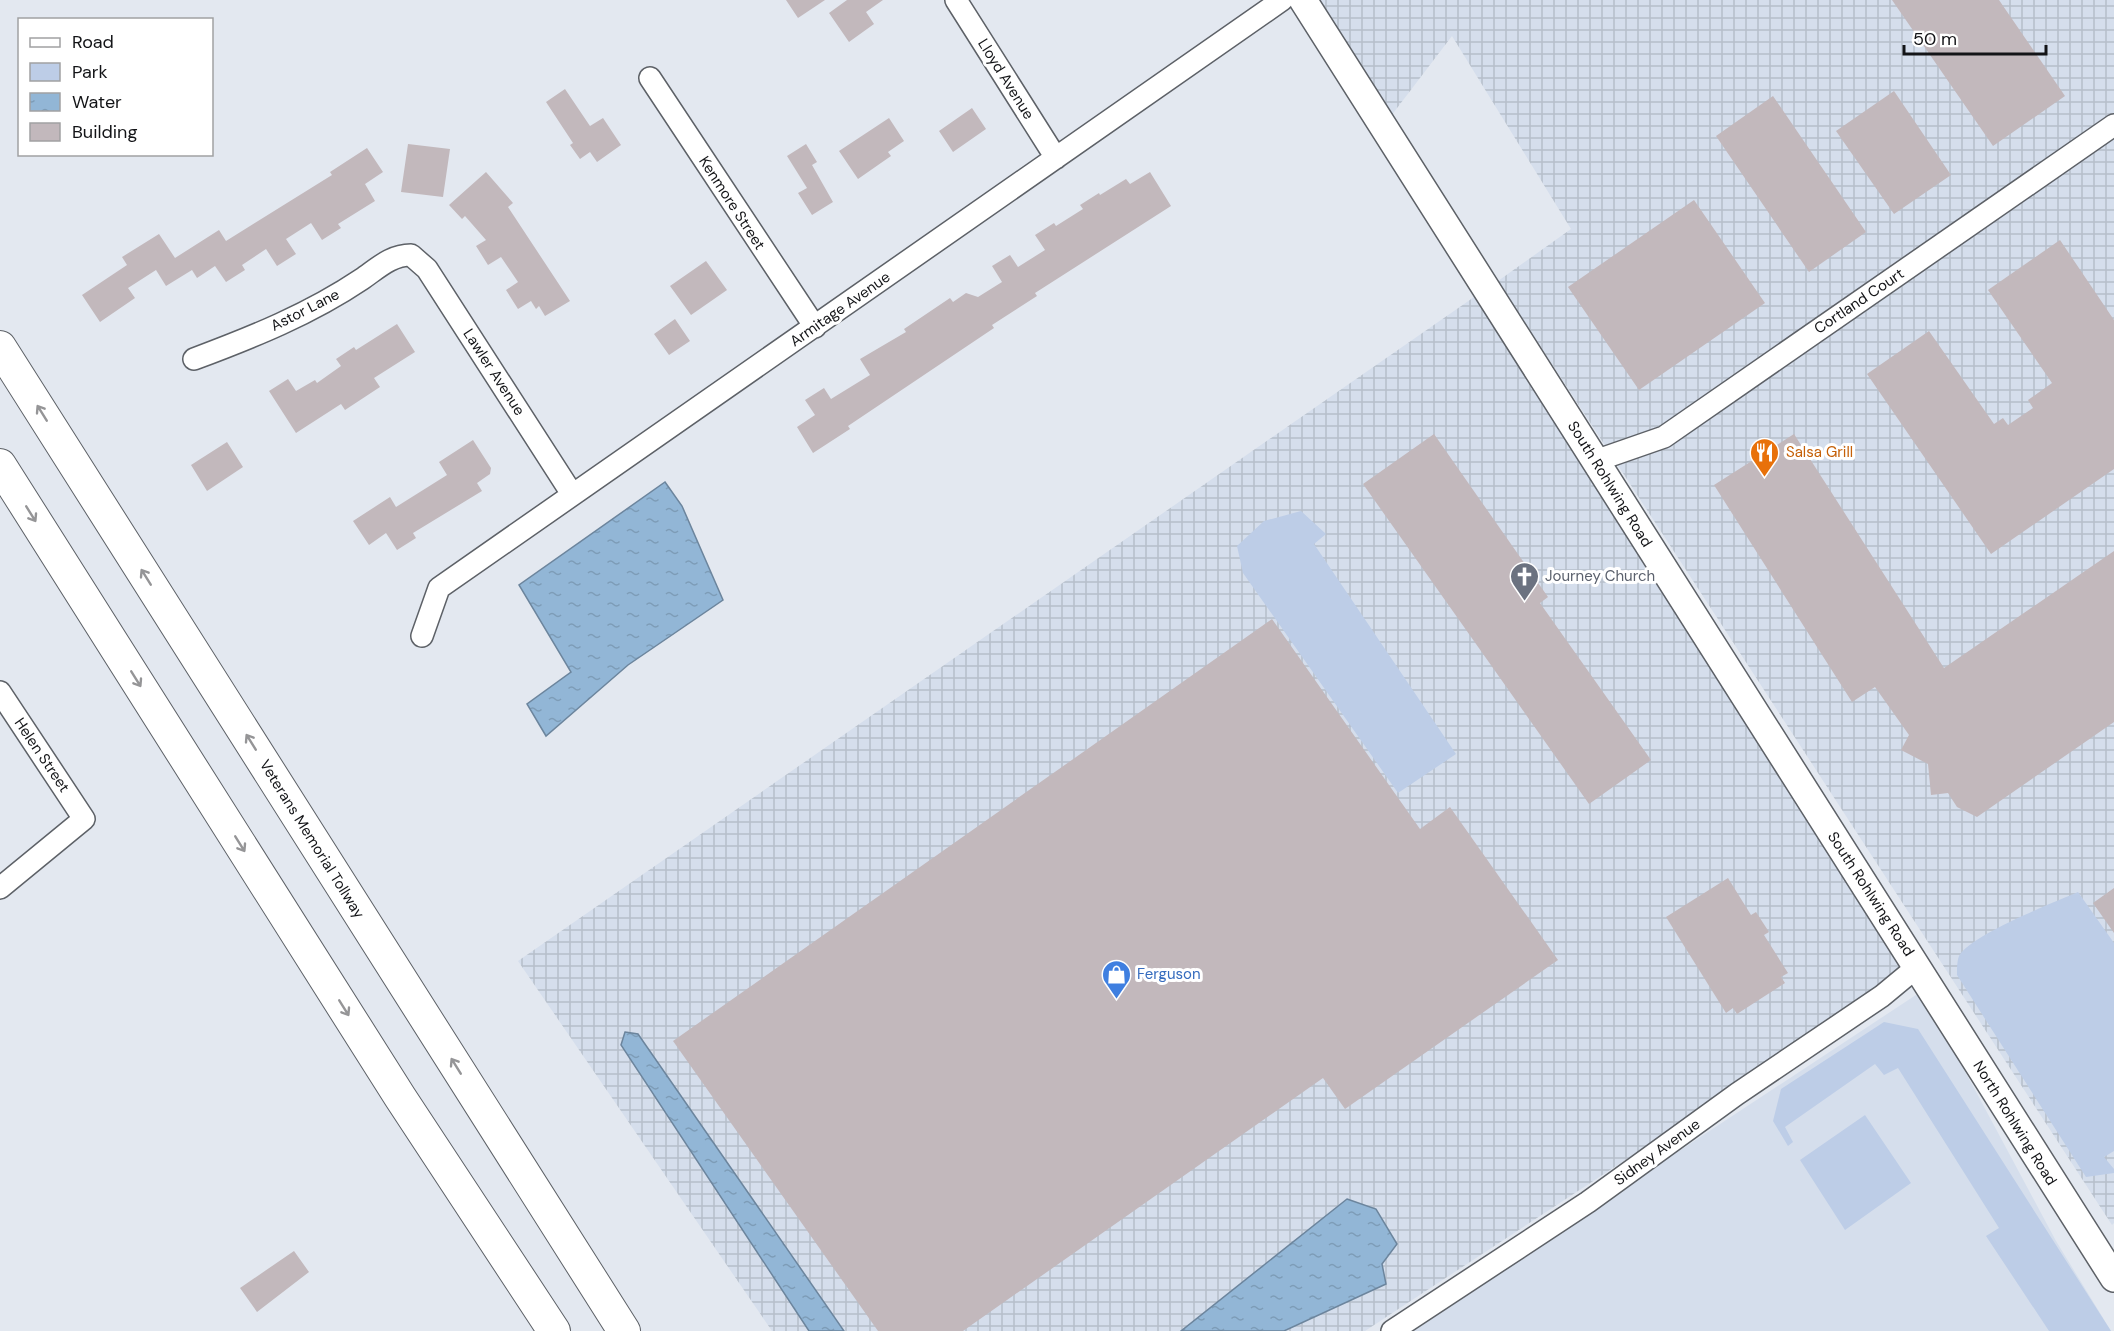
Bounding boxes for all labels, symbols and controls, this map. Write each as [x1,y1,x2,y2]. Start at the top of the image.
legend [18,18,213,156]
scale bar [1904,18,2046,56]
text: 50 m [1913,27,1957,51]
text: Road [72,30,114,54]
street label: Lloyd Avenue [973,35,1039,123]
text: Park [72,60,108,84]
text: Water [72,90,122,114]
text: Building [72,120,137,144]
street label: Kenmore Street [694,152,770,254]
street label: Cortland Court [1810,263,1908,338]
street label: Armitage Avenue [786,267,894,351]
street label: Astor Lane [267,284,343,336]
street label: Lawler Avenue [458,325,530,419]
one-way arrow [35,405,47,422]
street label: South Rohlwing Road [1563,417,1657,551]
restaurant icon: Salsa Grill [1749,436,1781,478]
place label: Salsa Grill [1786,442,1853,462]
one-way arrow [26,505,38,522]
church icon: Journey Church [1508,560,1540,602]
place label: Journey Church [1545,566,1655,586]
one-way arrow [140,569,153,586]
one-way arrow [130,670,142,687]
street label: Helen Street [10,714,74,796]
one-way arrow [244,734,256,751]
street label: Veterans Memorial Tollway [255,756,369,923]
street label: South Rohlwing Road [1823,828,1919,960]
one-way arrow [234,835,246,852]
shop icon: Ferguson [1100,958,1132,1000]
place label: Ferguson [1137,964,1201,984]
one-way arrow [338,1000,351,1017]
street label: North Rohlwing Road [1968,1057,2062,1189]
one-way arrow [450,1058,462,1075]
street label: Sidney Avenue [1610,1114,1704,1190]

